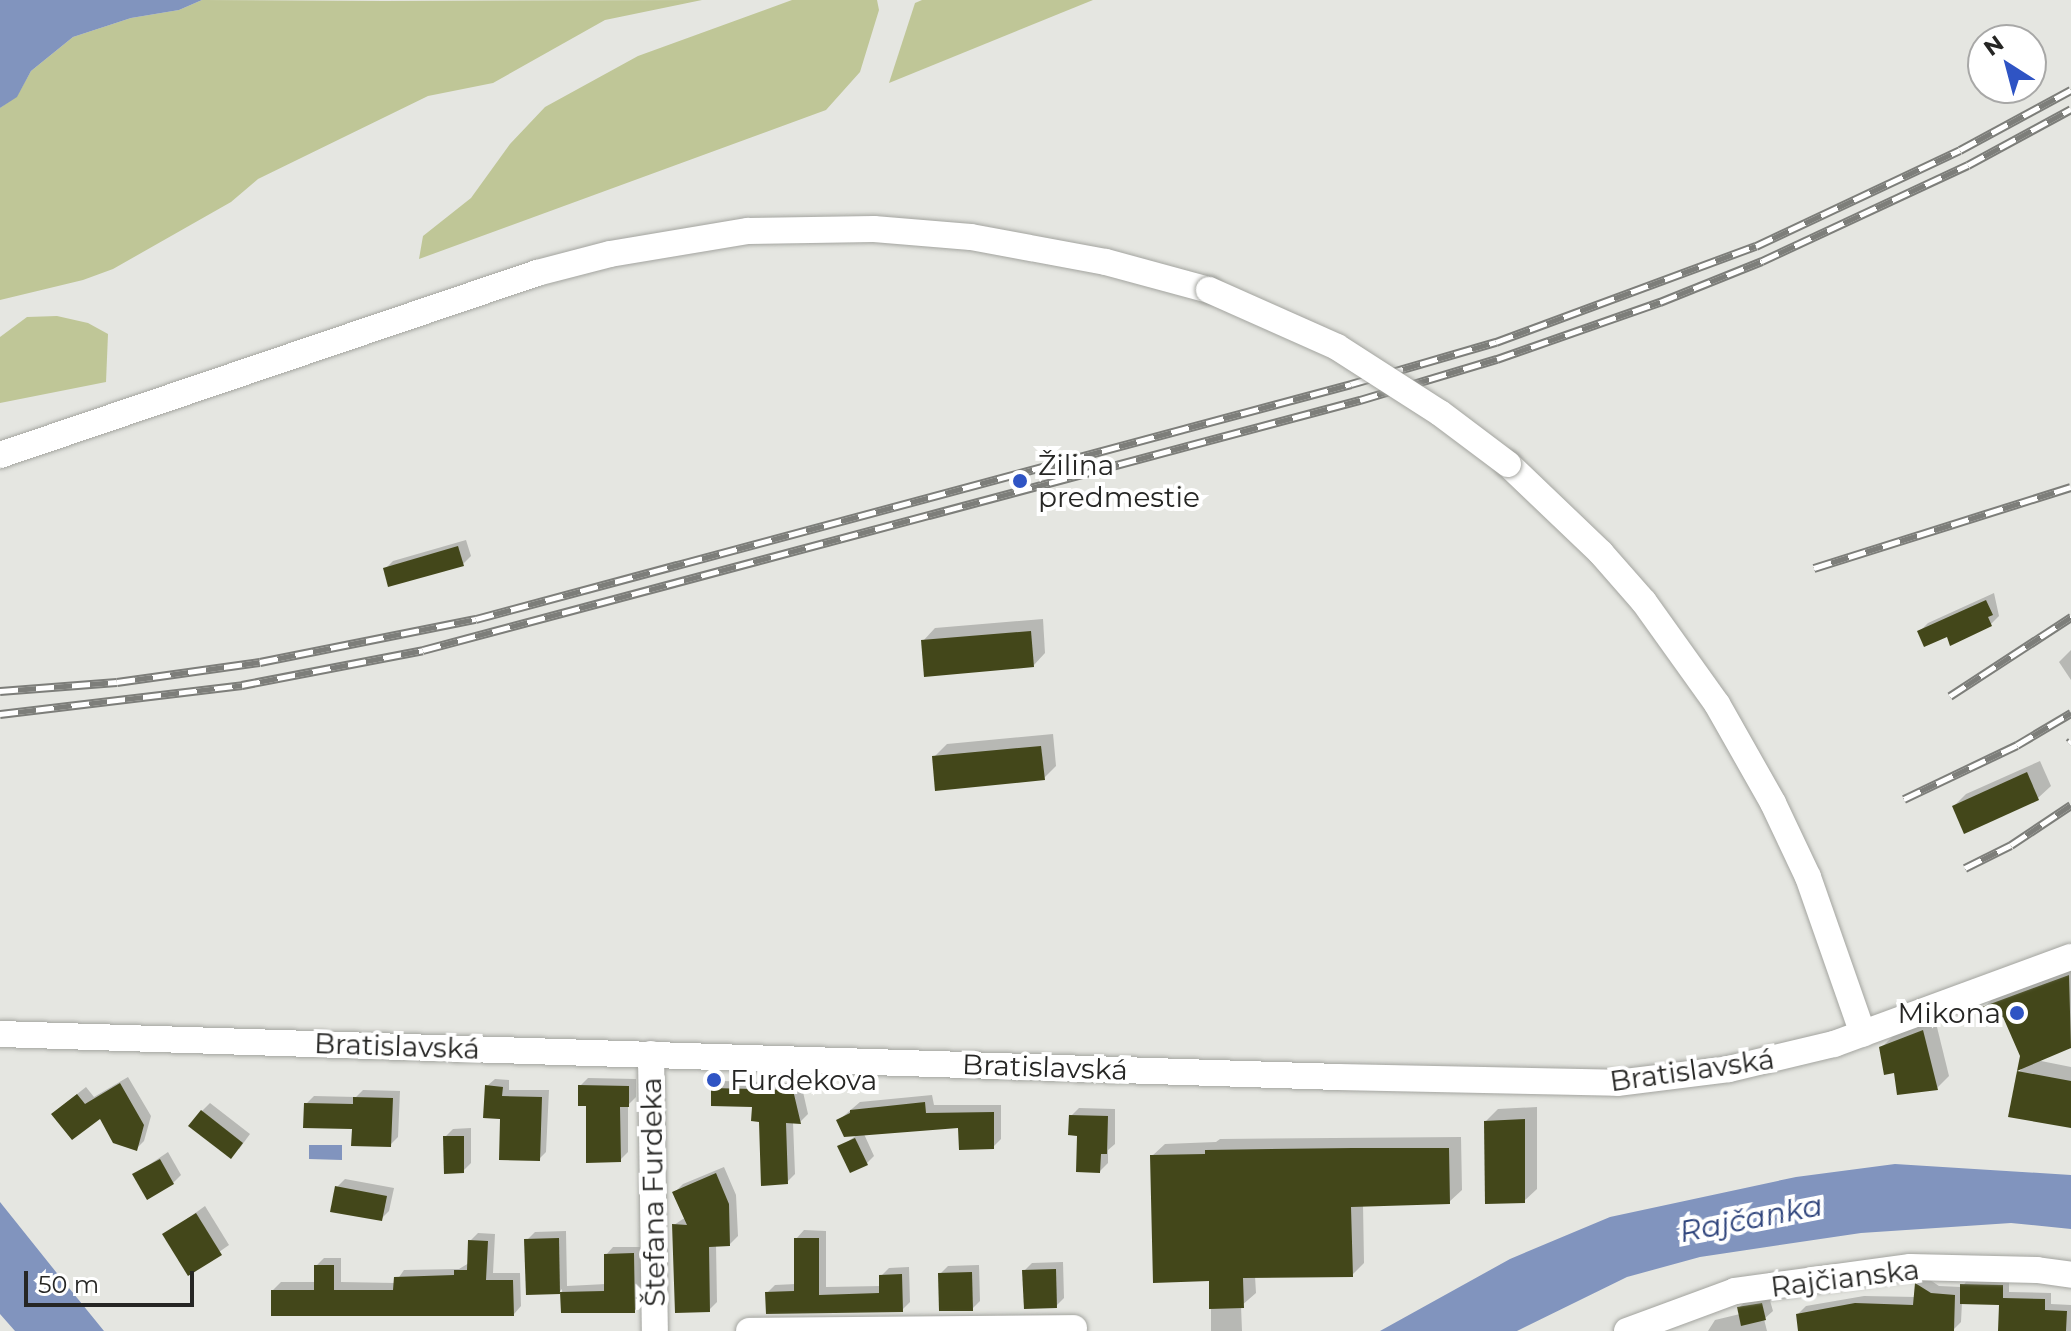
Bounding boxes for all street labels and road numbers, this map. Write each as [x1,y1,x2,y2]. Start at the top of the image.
street label: Bratislavská [314,1026,480,1066]
street label: Bratislavská [1608,1042,1776,1098]
street label: Bratislavská [962,1047,1128,1087]
street label: Štefana Furdeka [634,1077,672,1307]
street label: Rajčianska [1769,1252,1921,1304]

